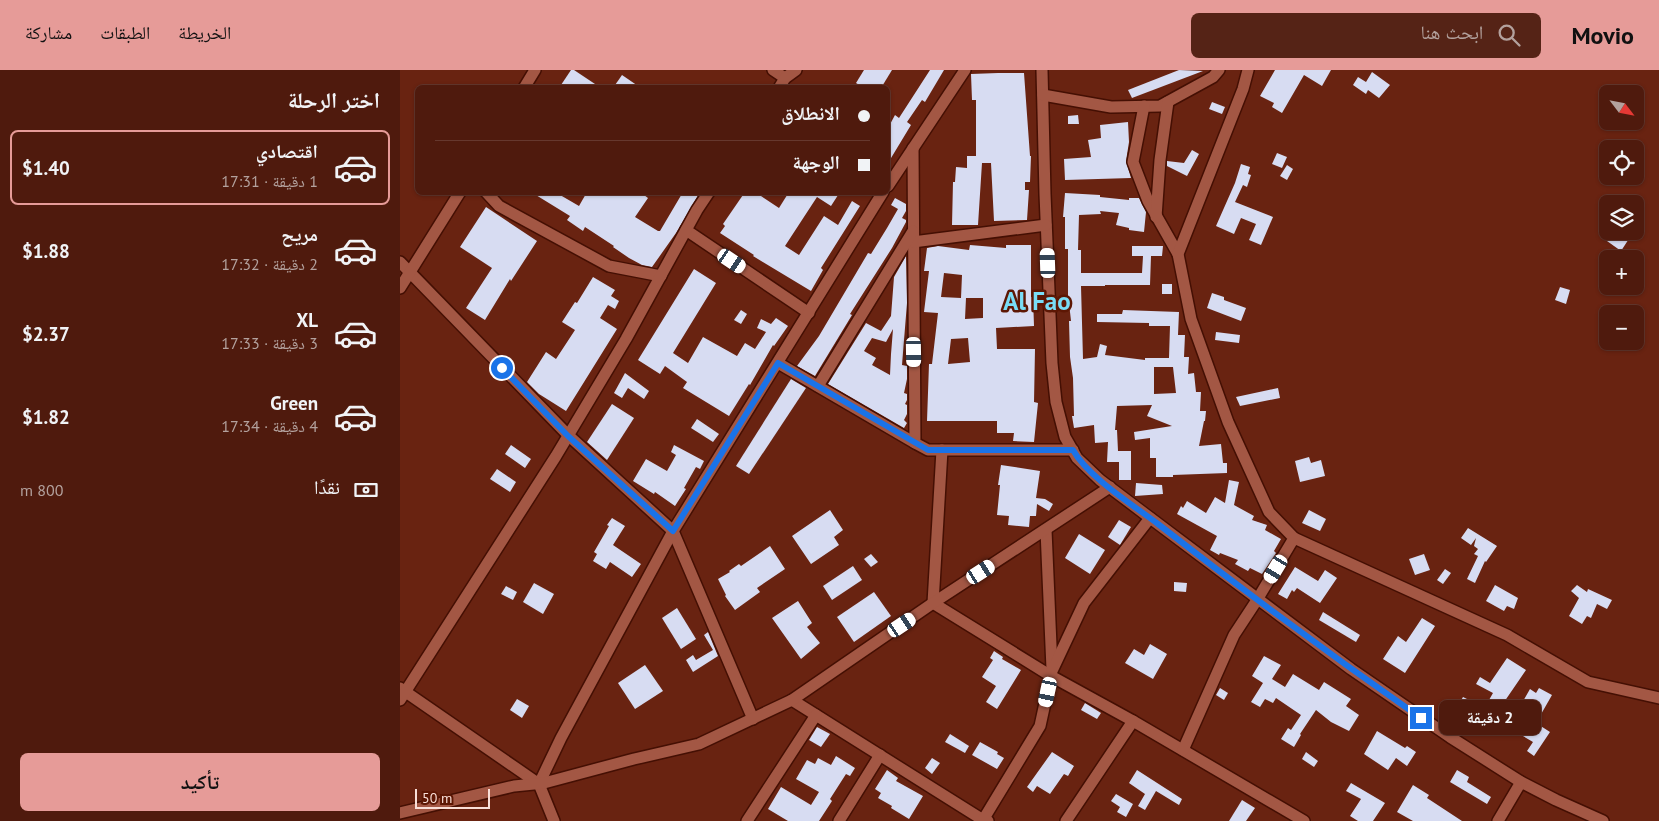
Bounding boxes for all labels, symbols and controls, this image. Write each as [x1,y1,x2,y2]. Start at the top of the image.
search box [1191,13,1541,58]
text: ابحث هنا [1420,20,1483,44]
text: Movio [1571,20,1634,51]
text: مشاركة [25,21,72,44]
text: الطبقات [100,21,150,44]
text: الخريطة [178,21,231,44]
icon: search [1495,21,1523,49]
north arrow [1599,85,1644,130]
map controls [1599,85,1644,350]
text: اختر الرحلة [288,86,380,114]
text: الانطلاق [781,101,840,125]
text: اقتصادي [256,139,318,163]
button: locate [1599,140,1644,185]
icon: car [333,145,378,190]
text: الوجهة [792,150,840,174]
text: $1.40 [22,156,70,180]
text: 1 دقيقة · 17:31 [221,171,318,191]
button: layers [1599,195,1644,240]
text: مريح [281,222,318,246]
icon: car [333,228,378,273]
text: $1.88 [22,239,70,263]
car [715,246,748,276]
car [1039,248,1056,278]
button: + [1599,250,1644,295]
text: 2 دقيقة · 17:32 [221,254,318,274]
district label: Al Fao [1003,285,1071,317]
button: − [1599,305,1644,350]
text: XL [296,308,318,332]
icon: car [333,311,378,356]
text: $2.37 [22,322,70,346]
text: 3 دقيقة · 17:33 [221,333,318,353]
car [906,337,921,367]
route start [491,357,513,379]
text: Green [270,391,318,415]
icon: car [333,394,378,439]
text: $1.82 [22,405,70,429]
text: 4 دقيقة · 17:34 [221,416,318,436]
text: نقدًا [314,475,340,499]
icon: cash [352,476,380,504]
text: 800 m [20,480,63,500]
car [1261,552,1290,586]
car [964,558,997,586]
car [885,610,918,640]
car [1037,676,1058,708]
callout: 2 دقيقة [1438,700,1541,736]
route end [1410,707,1432,729]
text: 2 دقيقة [1467,707,1513,727]
button: تأكيد [20,753,380,811]
scale bar [415,786,490,809]
text: 50 m [422,789,452,807]

